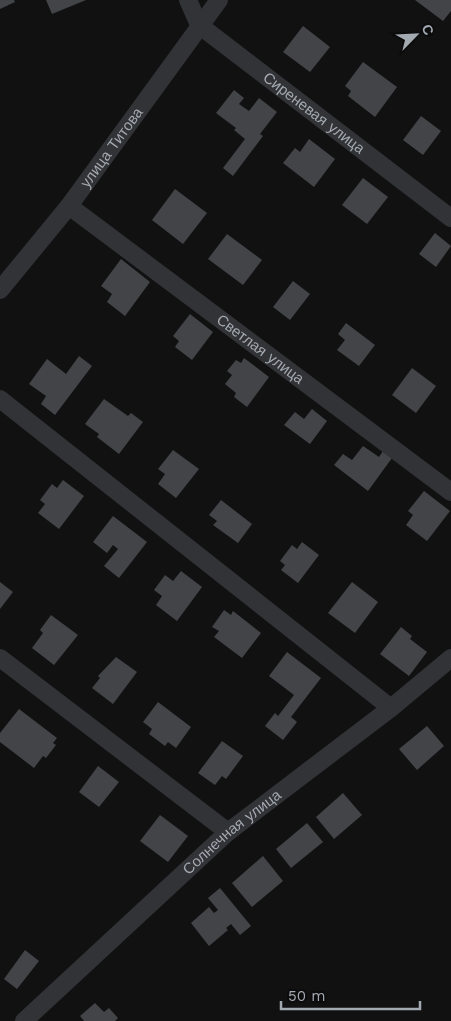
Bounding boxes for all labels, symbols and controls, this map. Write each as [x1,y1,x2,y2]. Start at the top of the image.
north arrow [391,10,441,60]
text: С [419,22,437,38]
street label: Сиреневая улица [259,68,369,158]
street label: улица Титова [76,104,147,191]
street label: Светлая улица [213,311,308,388]
street label: Солнечная улица [179,786,285,878]
scale bar [281,978,420,1010]
text: 50 m [288,987,325,1005]

